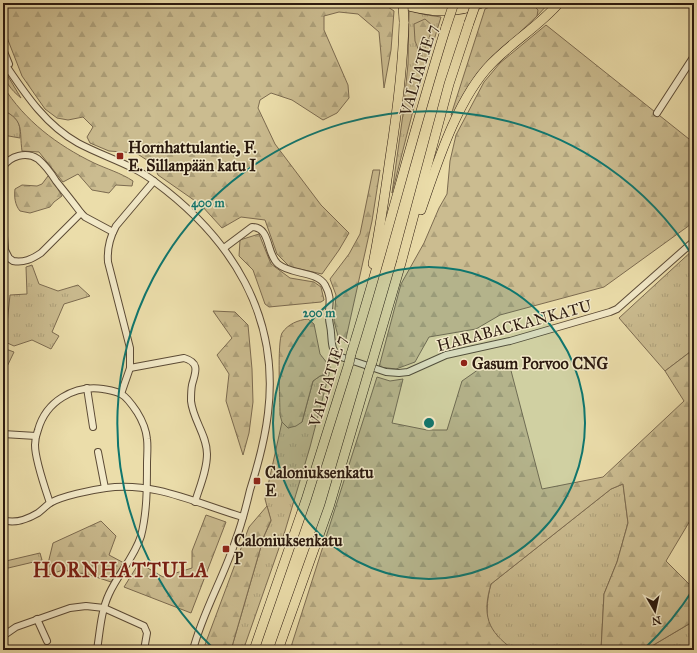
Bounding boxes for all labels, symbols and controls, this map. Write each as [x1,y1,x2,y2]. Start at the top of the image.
street label: VALTATIE 7 [395,22,441,119]
place label: Hornhattulantie, F. E. Sillanpään katu I [128,138,257,176]
marker: Hornhattulantie, F. E. Sillanpään katu I [115,151,125,161]
text: 400 m [191,196,226,211]
street label: HARABACKANKATU [435,296,594,355]
text: 200 m [303,306,336,320]
street label: VALTATIE 7 [304,333,350,430]
place label: Gasum Porvoo CNG [472,354,608,373]
marker: Gasum Porvoo CNG [459,358,469,368]
centre of rings [422,416,436,430]
place label: Caloniuksenkatu E [265,463,374,500]
marker: Caloniuksenkatu E [252,476,262,486]
place label: Caloniuksenkatu P [234,531,343,568]
marker: Caloniuksenkatu P [221,544,231,554]
district label: HORNHATTULA [33,558,209,582]
north arrow [635,591,675,631]
text: N [650,613,662,628]

